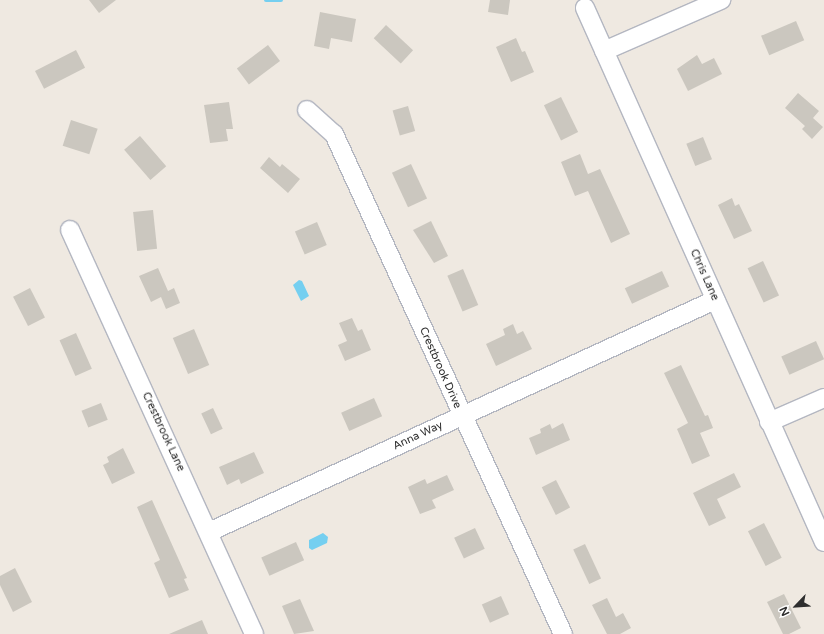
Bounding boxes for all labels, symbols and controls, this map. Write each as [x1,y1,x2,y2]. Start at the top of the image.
street label: Chris Lane [687,247,721,303]
street label: Crestbrook Drive [416,325,464,411]
street label: Crestbrook Lane [139,390,187,474]
street label: Anna Way [391,419,445,453]
north arrow [776,586,816,626]
text: N [777,605,792,618]

